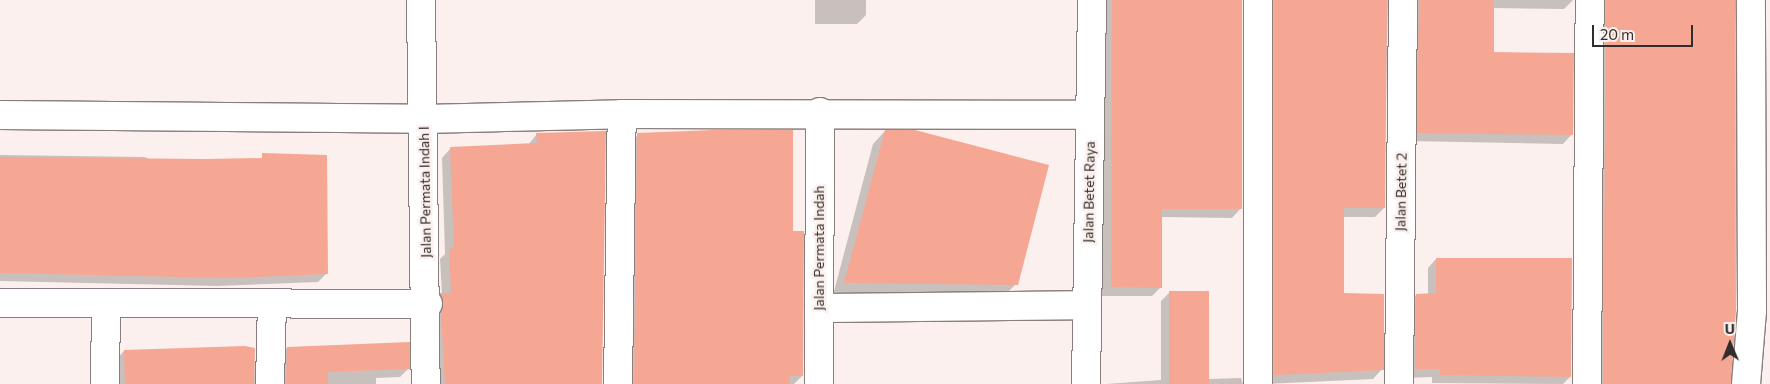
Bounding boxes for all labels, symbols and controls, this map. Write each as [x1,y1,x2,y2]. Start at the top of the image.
scale bar [1595,15,1696,47]
text: 20 m [1600,25,1634,43]
street label: Jalan Permata Indah I [415,126,435,258]
street label: Jalan Betet Raya [1080,141,1098,243]
street label: Jalan Betet 2 [1392,153,1410,231]
street label: Jalan Permata Indah [811,185,827,311]
north arrow [1705,319,1755,369]
text: U [1724,320,1735,337]

